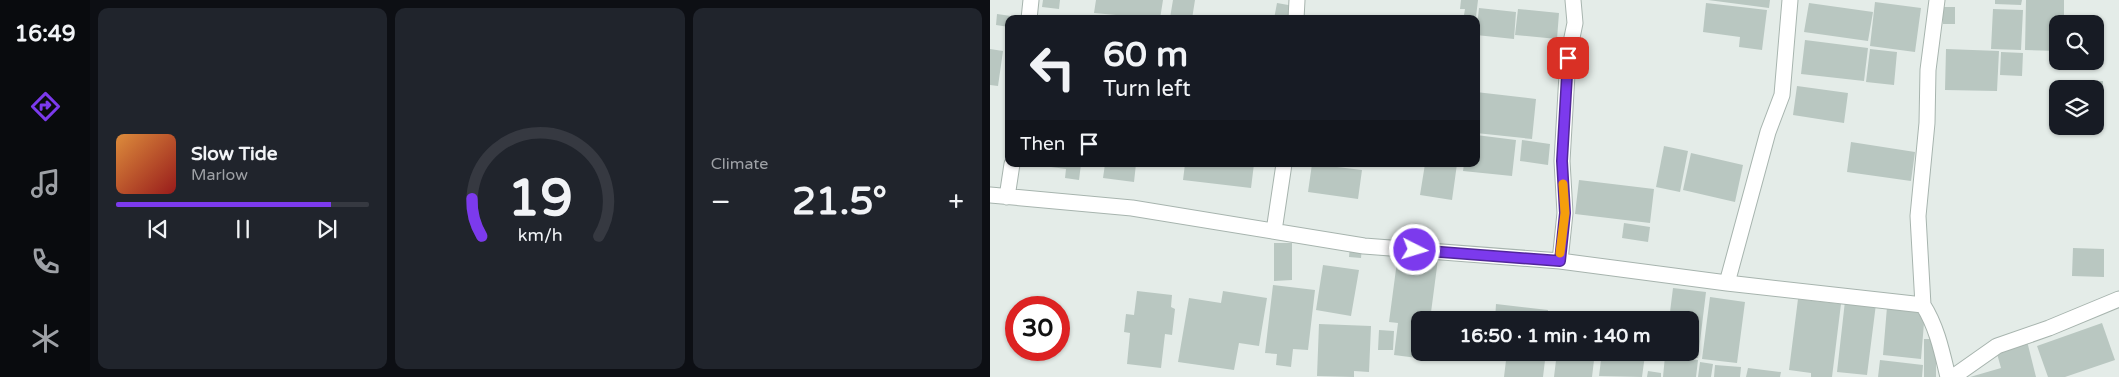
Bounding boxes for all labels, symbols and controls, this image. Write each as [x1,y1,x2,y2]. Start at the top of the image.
map controls [2049,15,2104,135]
button: search [2049,15,2104,70]
text: 16:49 [15,21,75,47]
text: 60 m [1103,34,1188,76]
icon: left [1020,35,1085,100]
pin [1547,37,1589,79]
icon: arrive [1554,44,1582,72]
text: Turn left [1103,76,1191,102]
button: layers [2049,80,2104,135]
icon: directions [28,89,63,124]
icon: arrive [1075,130,1103,158]
text: Then [1020,133,1065,155]
text: Slow Tide [191,143,278,165]
text: Climate [711,154,768,174]
text: Marlow [191,165,248,185]
icon: music [28,166,63,201]
text: 19 [507,167,573,230]
text: 21.5° [792,179,887,225]
text: − [711,185,731,219]
text: + [948,185,964,219]
icon: previous [144,215,172,243]
icon: pause [229,215,257,243]
icon: next [313,215,341,243]
position arrow [1388,223,1440,275]
text: km/h [518,225,562,246]
icon: phone [28,244,63,279]
speed limit sign: 30 [1005,296,1070,361]
icon: climate [28,321,63,356]
text: 16:50 · 1 min · 140 m [1459,325,1651,347]

